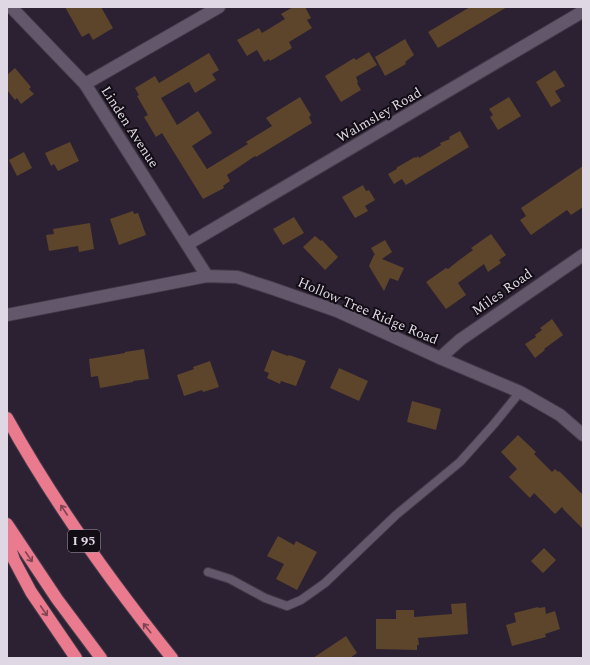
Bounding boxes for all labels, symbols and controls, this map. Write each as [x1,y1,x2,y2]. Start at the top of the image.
street label: Linden Avenue [96,82,164,172]
street label: Walmsley Road [333,82,426,148]
street label: Miles Road [467,263,537,321]
street label: Hollow Tree Ridge Road [294,272,442,350]
one-way arrow [59,505,68,516]
road number: I 95 [68,530,100,552]
one-way arrow [24,551,33,562]
one-way arrow [40,605,48,616]
one-way arrow [143,622,152,633]

